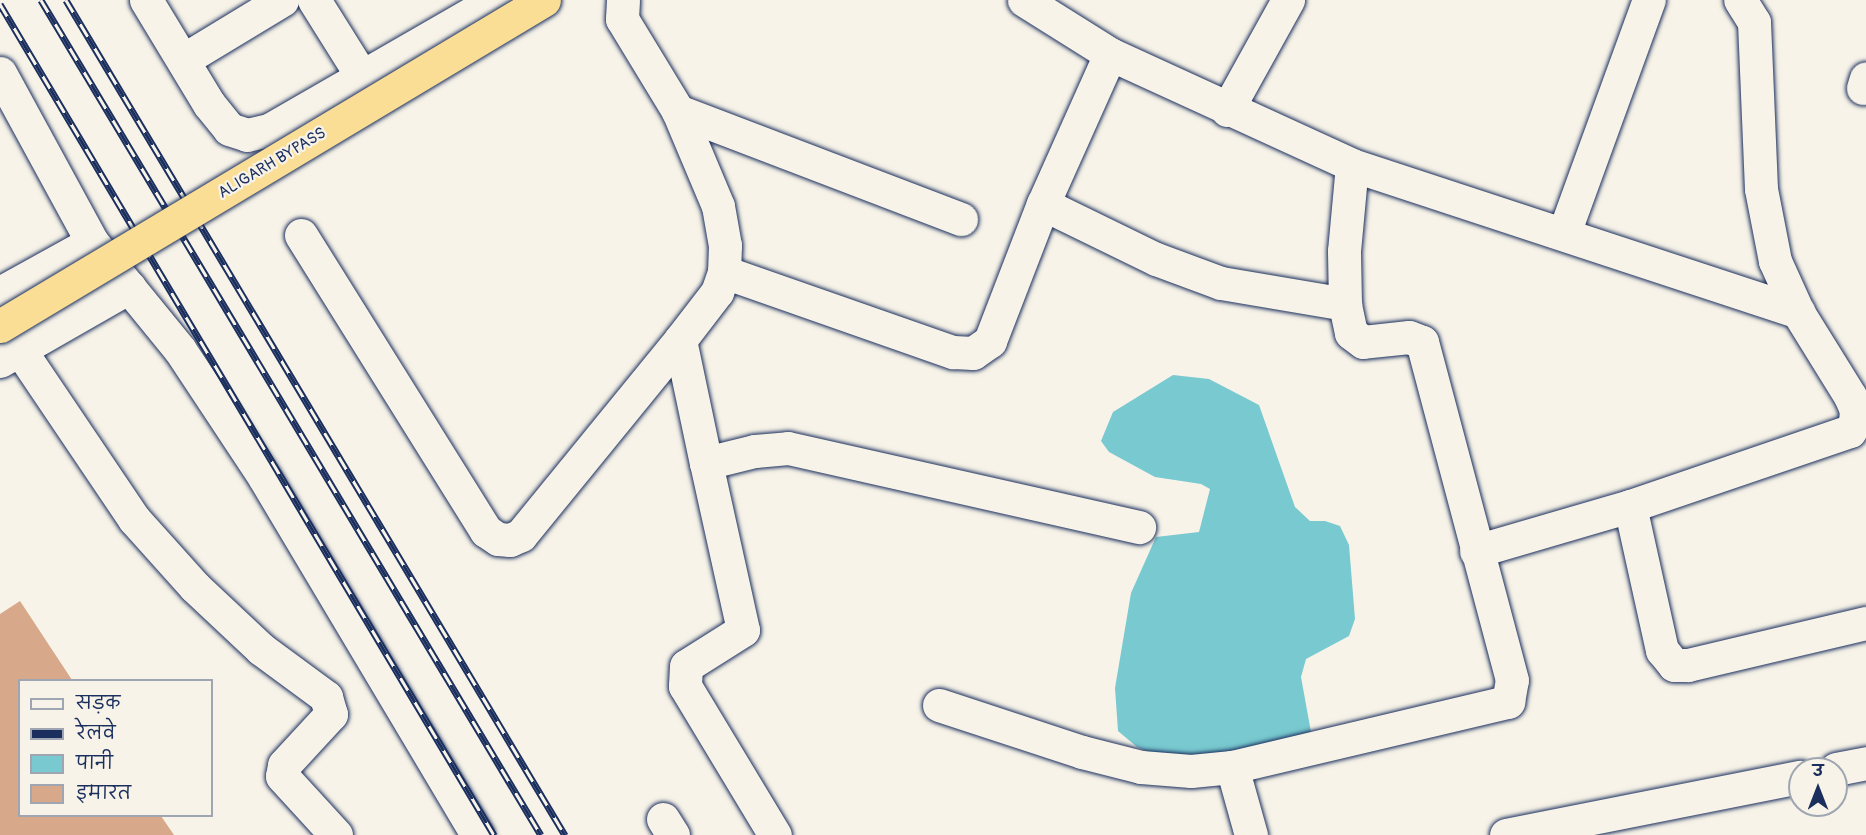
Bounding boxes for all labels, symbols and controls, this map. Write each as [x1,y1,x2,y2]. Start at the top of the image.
street label: ALIGARH BYPASS [215,123,329,203]
legend [18,679,213,817]
text: सड़क [76,692,120,715]
text: रेलवे [76,722,116,745]
text: पानी [76,752,113,775]
north arrow [1788,757,1848,817]
text: उ [1813,761,1823,781]
text: इमारत [76,782,131,805]

